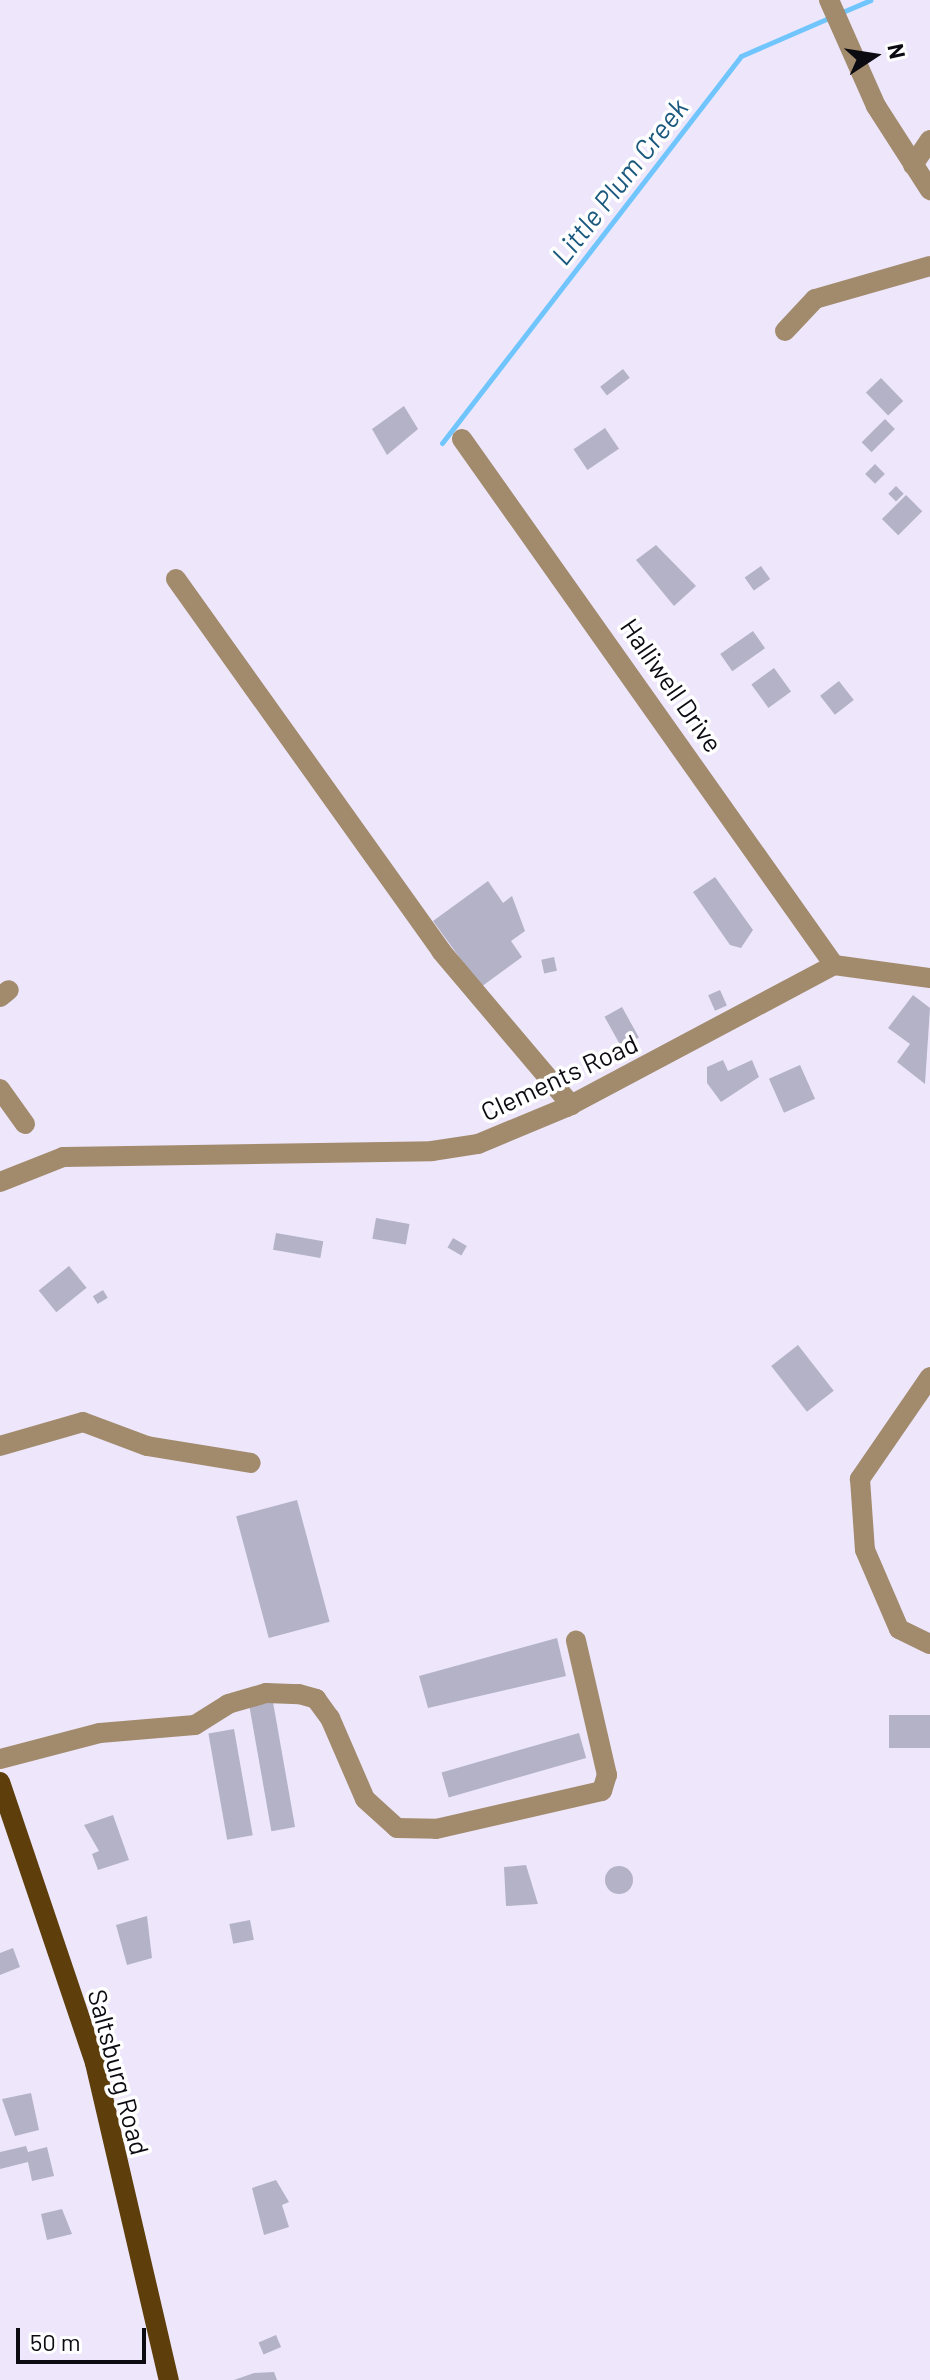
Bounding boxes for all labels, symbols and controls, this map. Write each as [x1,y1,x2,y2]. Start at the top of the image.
north arrow [834,16,914,96]
text: N [883,41,912,61]
water label: Little Plum Creek [544,91,694,271]
street label: Halliwell Drive [614,612,730,758]
street label: Clements Road [476,1027,642,1127]
street label: Saltsburg Road [82,1986,156,2158]
scale bar [20,2312,150,2362]
text: 50 m [30,2327,81,2356]

